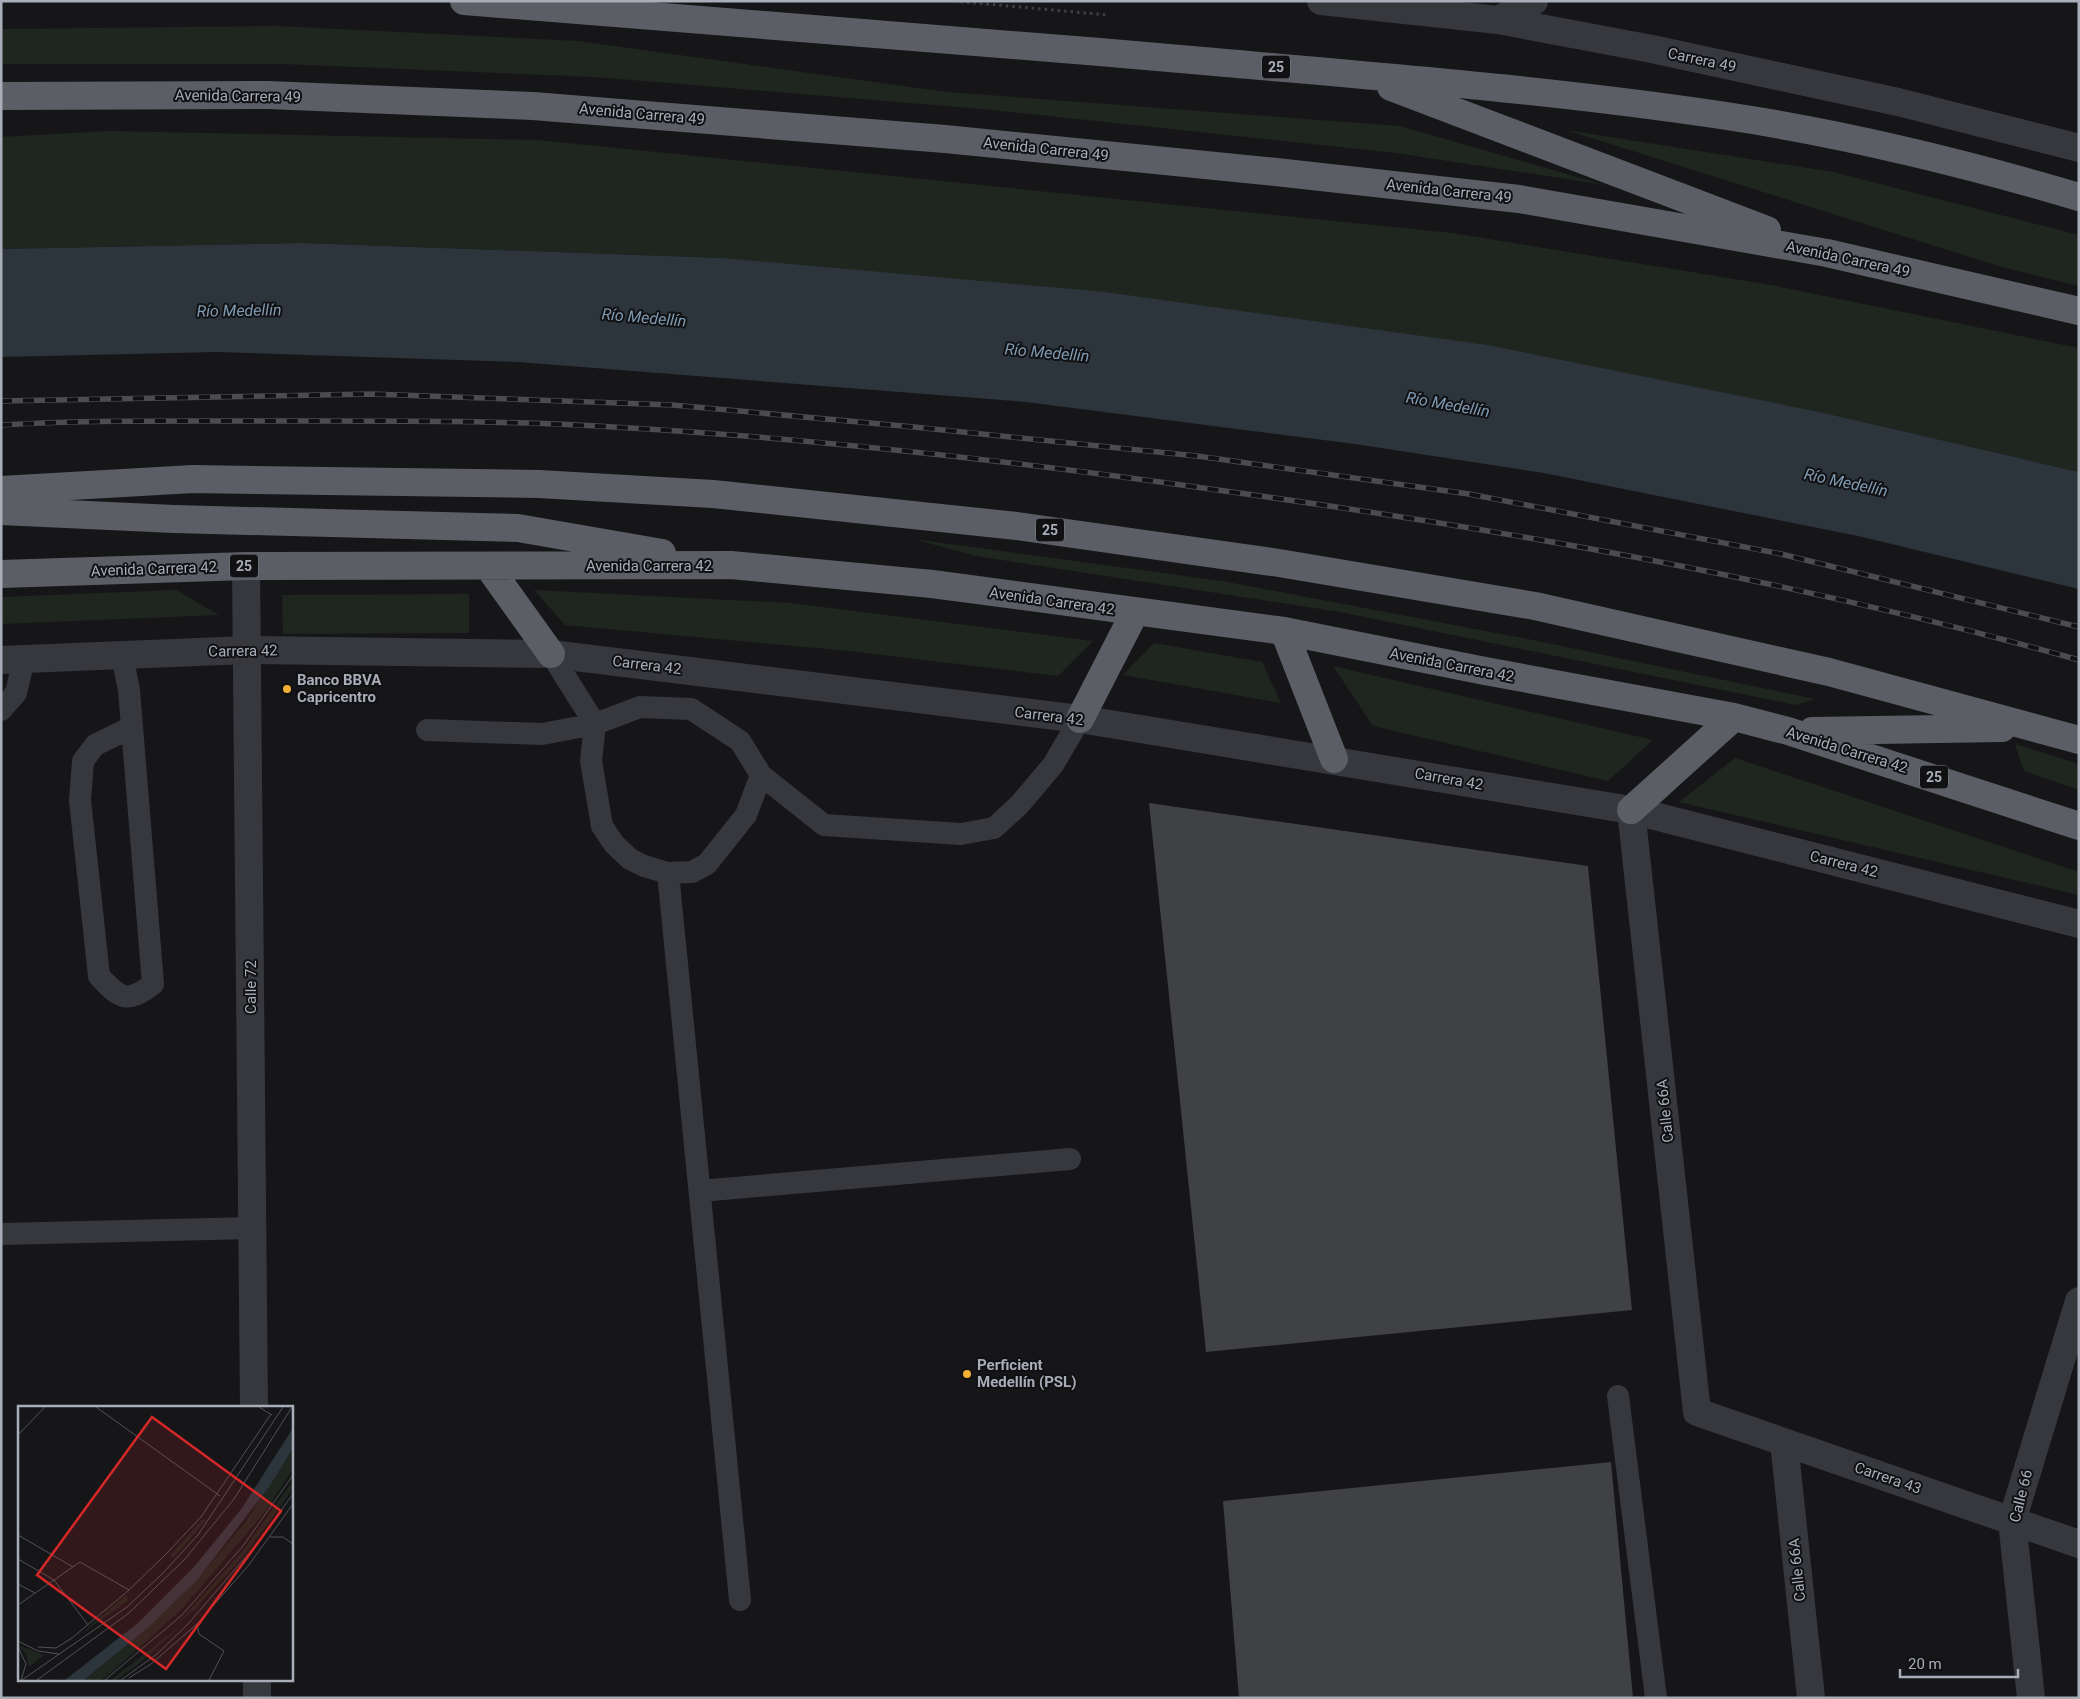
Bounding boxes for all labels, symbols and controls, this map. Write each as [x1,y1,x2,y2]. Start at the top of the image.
street label: Carrera 49 [1666,44,1738,76]
road number: 25 [1262,56,1290,78]
street label: Avenida Carrera 49 [175,86,301,106]
street label: Avenida Carrera 49 [578,100,706,128]
street label: Avenida Carrera 49 [982,133,1110,165]
street label: Avenida Carrera 49 [1385,175,1513,207]
street label: Avenida Carrera 49 [1784,237,1912,281]
water label: Río Medellín [196,300,282,321]
water label: Río Medellín [601,304,687,331]
water label: Río Medellín [1004,339,1090,366]
water label: Río Medellín [1404,388,1491,421]
water label: Río Medellín [1802,464,1889,501]
road number: 25 [1036,518,1064,542]
road number: 25 [230,554,258,578]
street label: Avenida Carrera 42 [586,557,712,575]
street label: Avenida Carrera 42 [91,558,217,580]
street label: Avenida Carrera 42 [988,583,1116,619]
street label: Carrera 42 [208,641,278,661]
street label: Avenida Carrera 42 [1388,644,1516,686]
street label: Carrera 42 [611,652,683,678]
place label: Banco BBVA Capricentro [297,671,382,706]
marker: Banco BBVA Capricentro [281,683,293,695]
street label: Carrera 42 [1013,703,1085,729]
street label: Avenida Carrera 42 [1784,723,1910,777]
street label: Carrera 42 [1413,764,1485,794]
road number: 25 [1920,766,1948,789]
street label: Carrera 42 [1808,847,1880,881]
street label: Calle 72 [242,960,260,1014]
street label: Calle 66A [1653,1078,1677,1144]
place label: Perficient Medellín (PSL) [977,1356,1076,1391]
marker: Perficient Medellín (PSL) [961,1368,973,1380]
inset map [18,1406,292,1682]
street label: Carrera 43 [1852,1458,1924,1498]
street label: Calle 66 [2006,1468,2036,1524]
street label: Calle 66A [1785,1537,1809,1603]
scale bar [1900,1646,2018,1678]
text: 20 m [1908,1655,1942,1673]

